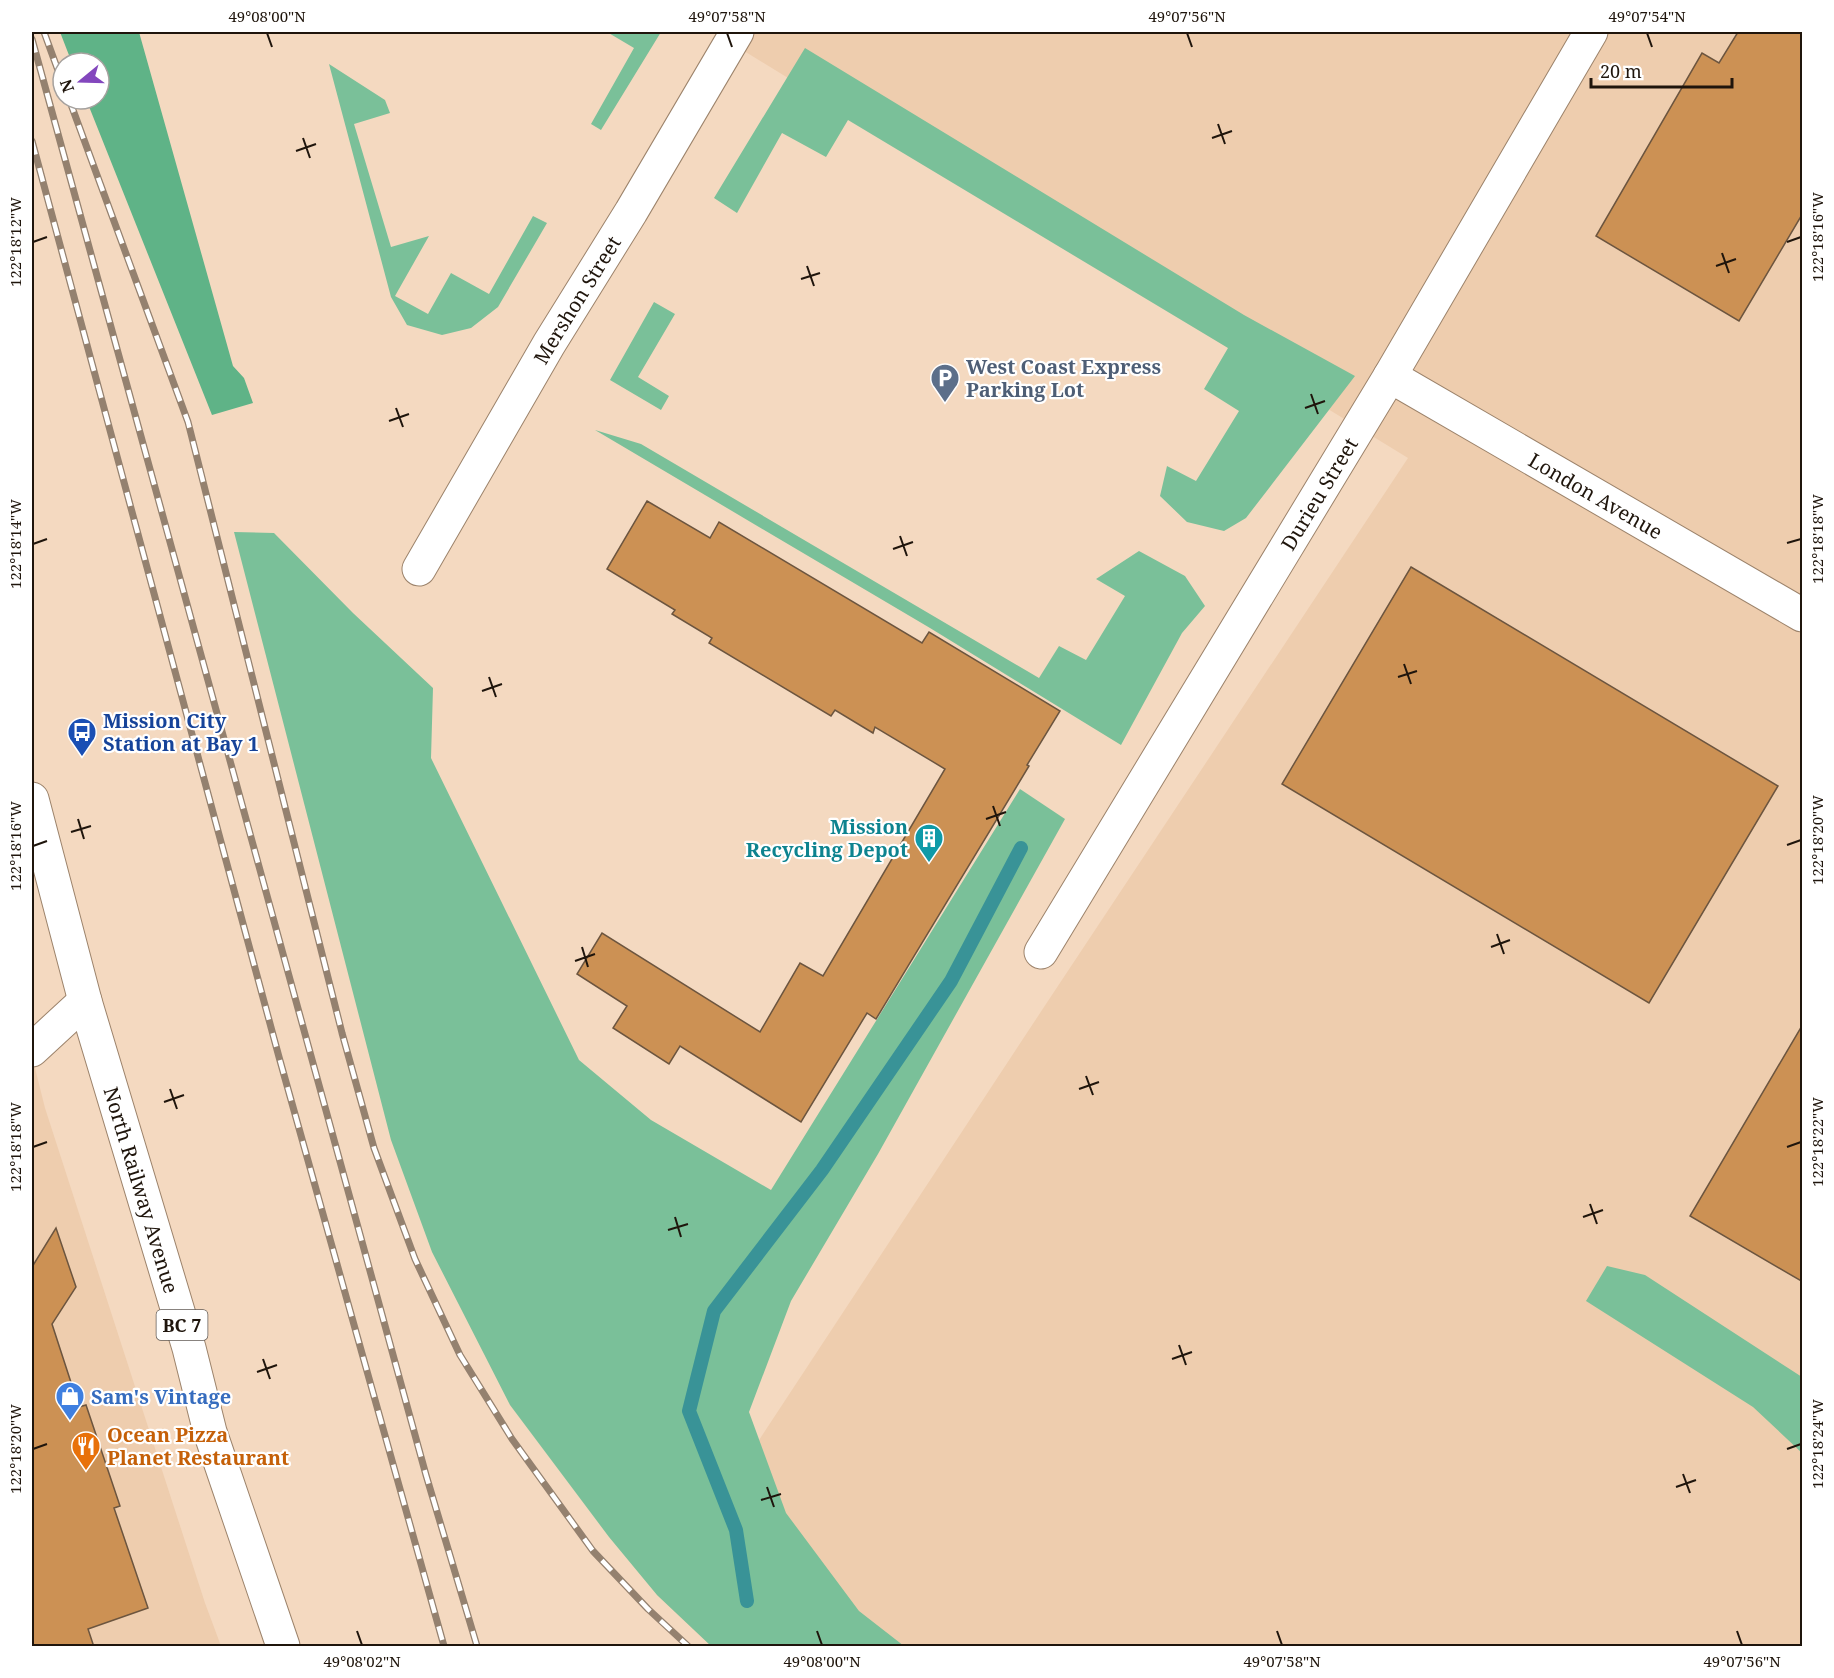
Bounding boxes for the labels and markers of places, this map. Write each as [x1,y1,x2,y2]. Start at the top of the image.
place label: West Coast Express Parking Lot [966,353,1161,403]
parking icon: West Coast Express Parking Lot [929,362,961,404]
place label: Mission City Station at Bay 1 [103,707,259,757]
bus stop icon: Mission City Station at Bay 1 [66,716,98,758]
place label: Mission Recycling Depot [746,813,908,863]
building icon: Mission Recycling Depot [913,822,945,864]
shop icon: Sam's Vintage [54,1380,86,1422]
place label: Sam's Vintage [91,1383,231,1410]
place label: Ocean Pizza Planet Restaurant [107,1421,289,1471]
restaurant icon: Ocean Pizza Planet Restaurant [70,1430,102,1472]

